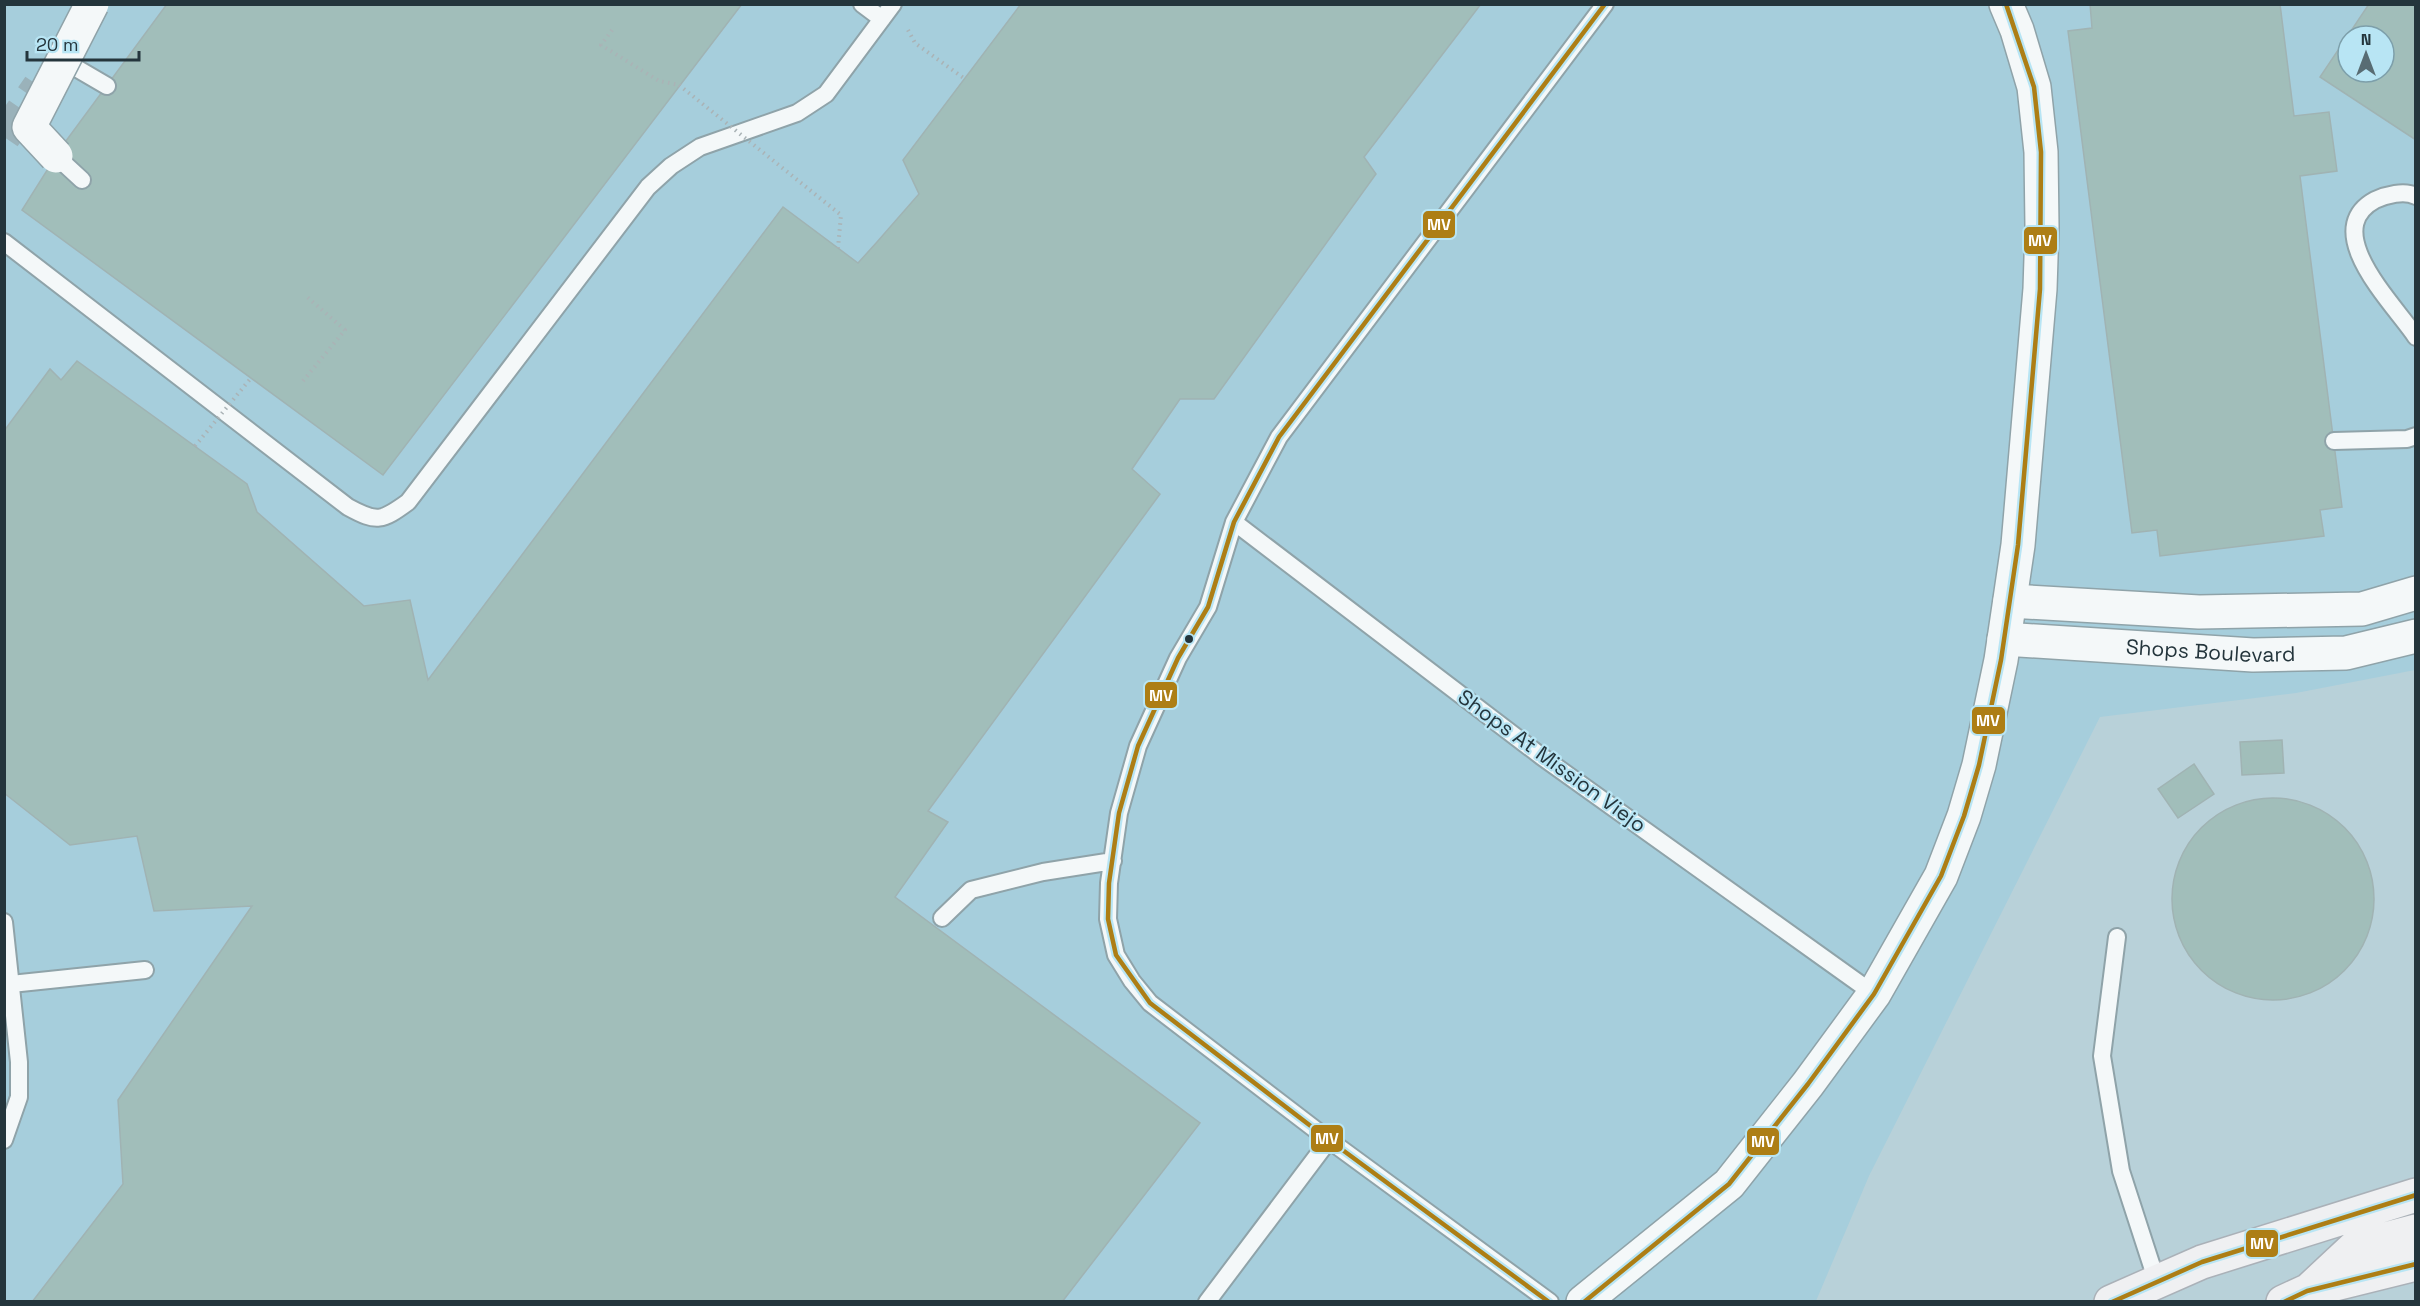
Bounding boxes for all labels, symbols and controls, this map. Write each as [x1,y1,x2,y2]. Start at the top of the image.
scale bar [27,24,140,62]
north arrow [2336,24,2396,84]
text: N [2361,29,2371,50]
text: 20 m [36,33,79,56]
line badge: MV [1422,210,1456,239]
text: MV [1427,214,1451,235]
line badge: MV [2023,226,2058,255]
text: MV [2028,230,2052,251]
unlabelled marker [1183,633,1195,645]
street label: Shops Boulevard [2125,633,2296,668]
line badge: MV [1144,681,1178,709]
street label: Shops At Mission Viejo [1453,683,1652,838]
text: MV [1149,685,1173,706]
line badge: MV [1971,706,2006,735]
text: MV [1976,710,2000,731]
line badge: MV [1310,1124,1344,1153]
line badge: MV [1746,1127,1780,1156]
text: MV [1315,1128,1339,1149]
text: MV [1751,1131,1775,1152]
line badge: MV [2245,1229,2279,1258]
text: MV [2250,1233,2274,1254]

